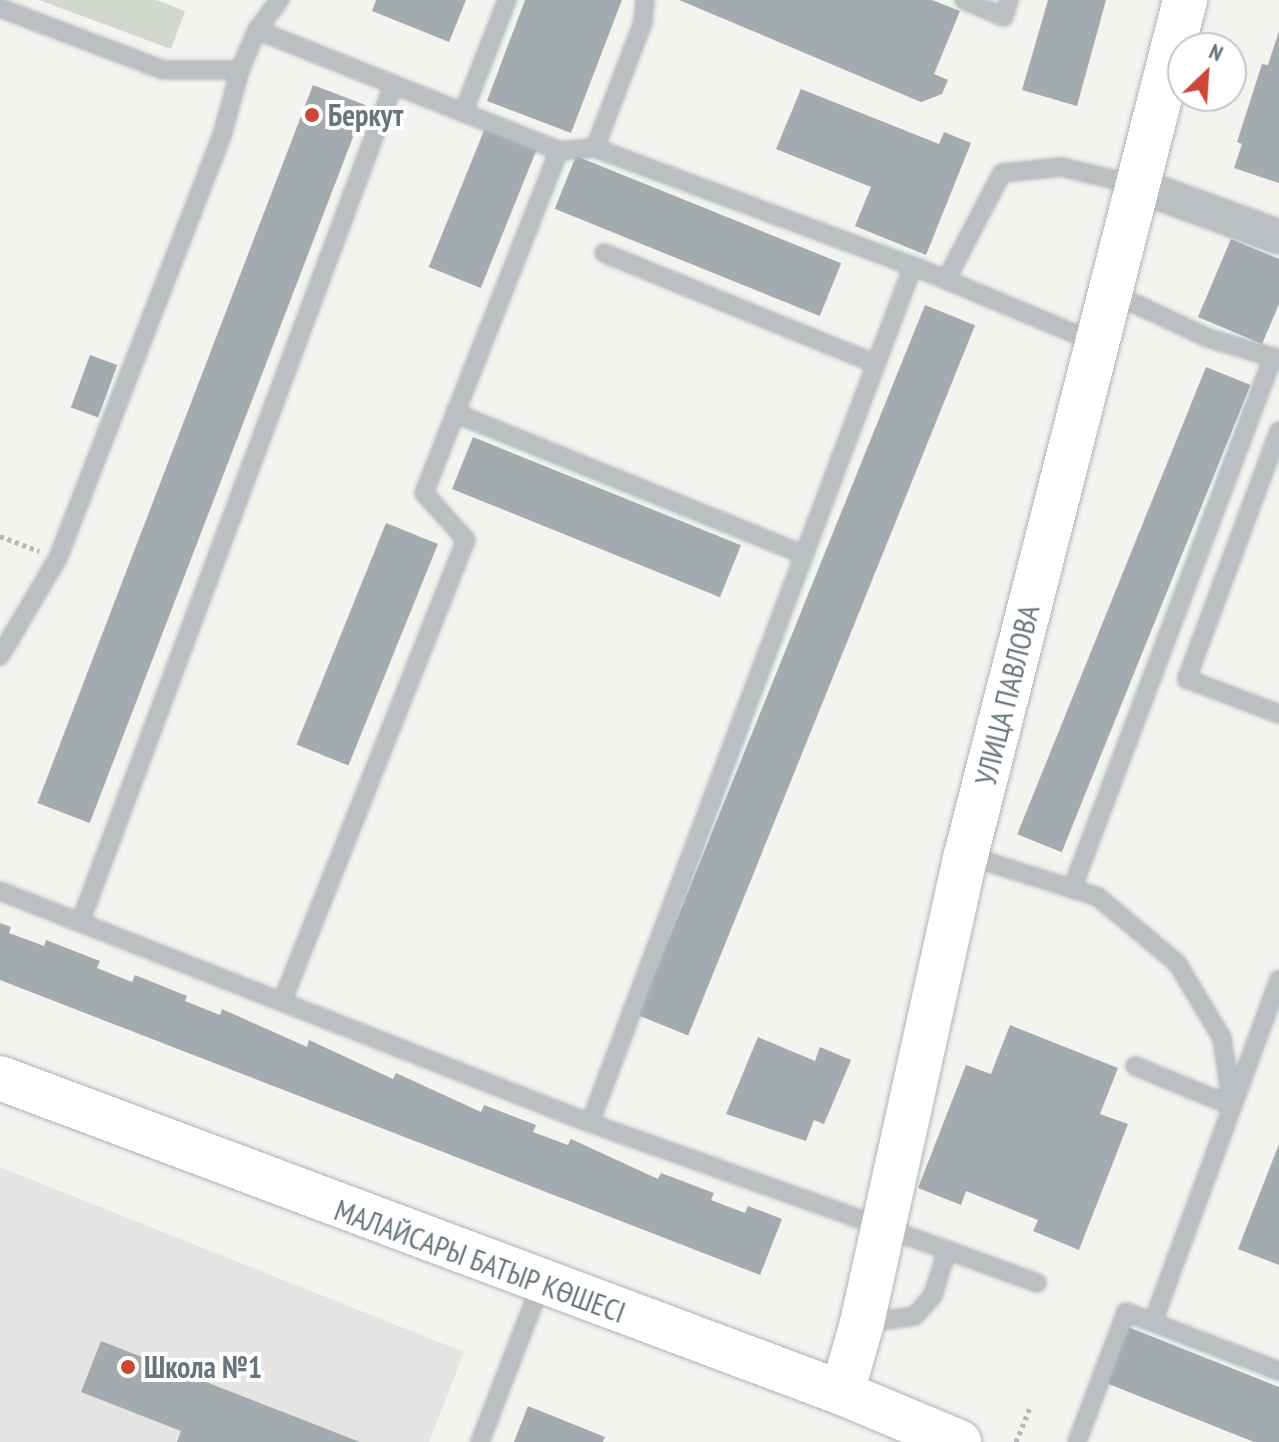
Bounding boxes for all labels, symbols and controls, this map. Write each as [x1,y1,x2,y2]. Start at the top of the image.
north arrow [1167,32,1247,112]
text: N [1205,37,1228,67]
place label: Беркут [328,97,403,133]
marker: Беркут [303,106,321,124]
street label: УЛИЦА ПАВЛОВА [967,601,1047,789]
street label: МАЛАЙСАРЫ БАТЫР КӨШЕСІ [329,1191,631,1331]
place label: Школа №1 [144,1349,262,1385]
marker: Школа №1 [119,1358,137,1376]

